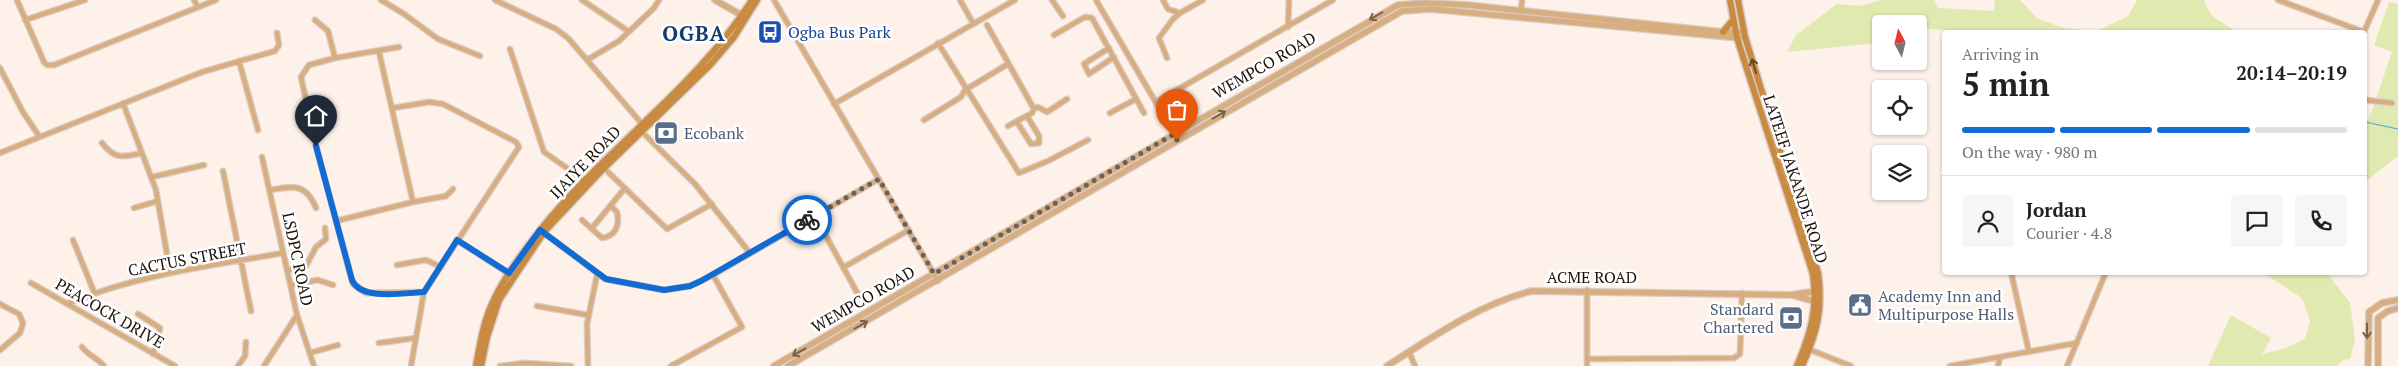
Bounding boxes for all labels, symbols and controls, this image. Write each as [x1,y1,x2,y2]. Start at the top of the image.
one-way arrow [1369,12,1384,21]
north arrow [1872,15,1928,70]
map controls [1872,15,1927,200]
district label: OGBA [662,19,726,47]
bus stop icon: Ogba Bus Park [757,19,783,45]
place label: Ogba Bus Park [788,21,892,43]
street label: WEMPCO ROAD [1208,26,1320,104]
text: Arriving in [1962,43,2039,65]
one-way arrow [1748,59,1758,75]
text: 20:14–20:19 [2236,60,2347,85]
text: 5 min [1962,63,2050,105]
button: locate [1872,80,1927,135]
pin [1156,89,1198,140]
street label: LATEEF JAKANDE ROAD [1758,92,1834,266]
pin [295,95,337,146]
icon: bag [1163,96,1191,124]
icon: home [302,102,330,130]
one-way arrow [1212,110,1226,120]
bank icon: Ecobank [653,120,679,146]
street label: IJAIYE ROAD [544,121,626,203]
place label: Ecobank [684,122,745,144]
text: On the way · 980 m [1962,141,2097,163]
button: layers [1872,145,1927,200]
courier [782,195,832,245]
button: person [1962,195,2014,247]
button: chat [2231,195,2283,247]
button: phone [2295,195,2347,247]
text: Jordan [2026,197,2087,222]
icon: bike [793,206,821,234]
street label: LSDPC ROAD [277,210,319,308]
text: Courier · 4.8 [2026,222,2112,244]
street label: CACTUS STREET [126,237,248,281]
street label: WEMPCO ROAD [807,260,919,338]
street label: ACME ROAD [1547,266,1637,288]
street label: PEACOCK DRIVE [51,273,169,353]
place label: Academy Inn and Multipurpose Halls [1878,285,2014,325]
public building icon: Academy Inn and Multipurpose Halls [1847,292,1873,318]
place label: Standard Chartered [1703,298,1774,338]
bank icon: Standard Chartered [1778,305,1804,331]
one-way arrow [853,319,867,329]
one-way arrow [2362,322,2372,338]
one-way arrow [791,347,806,357]

